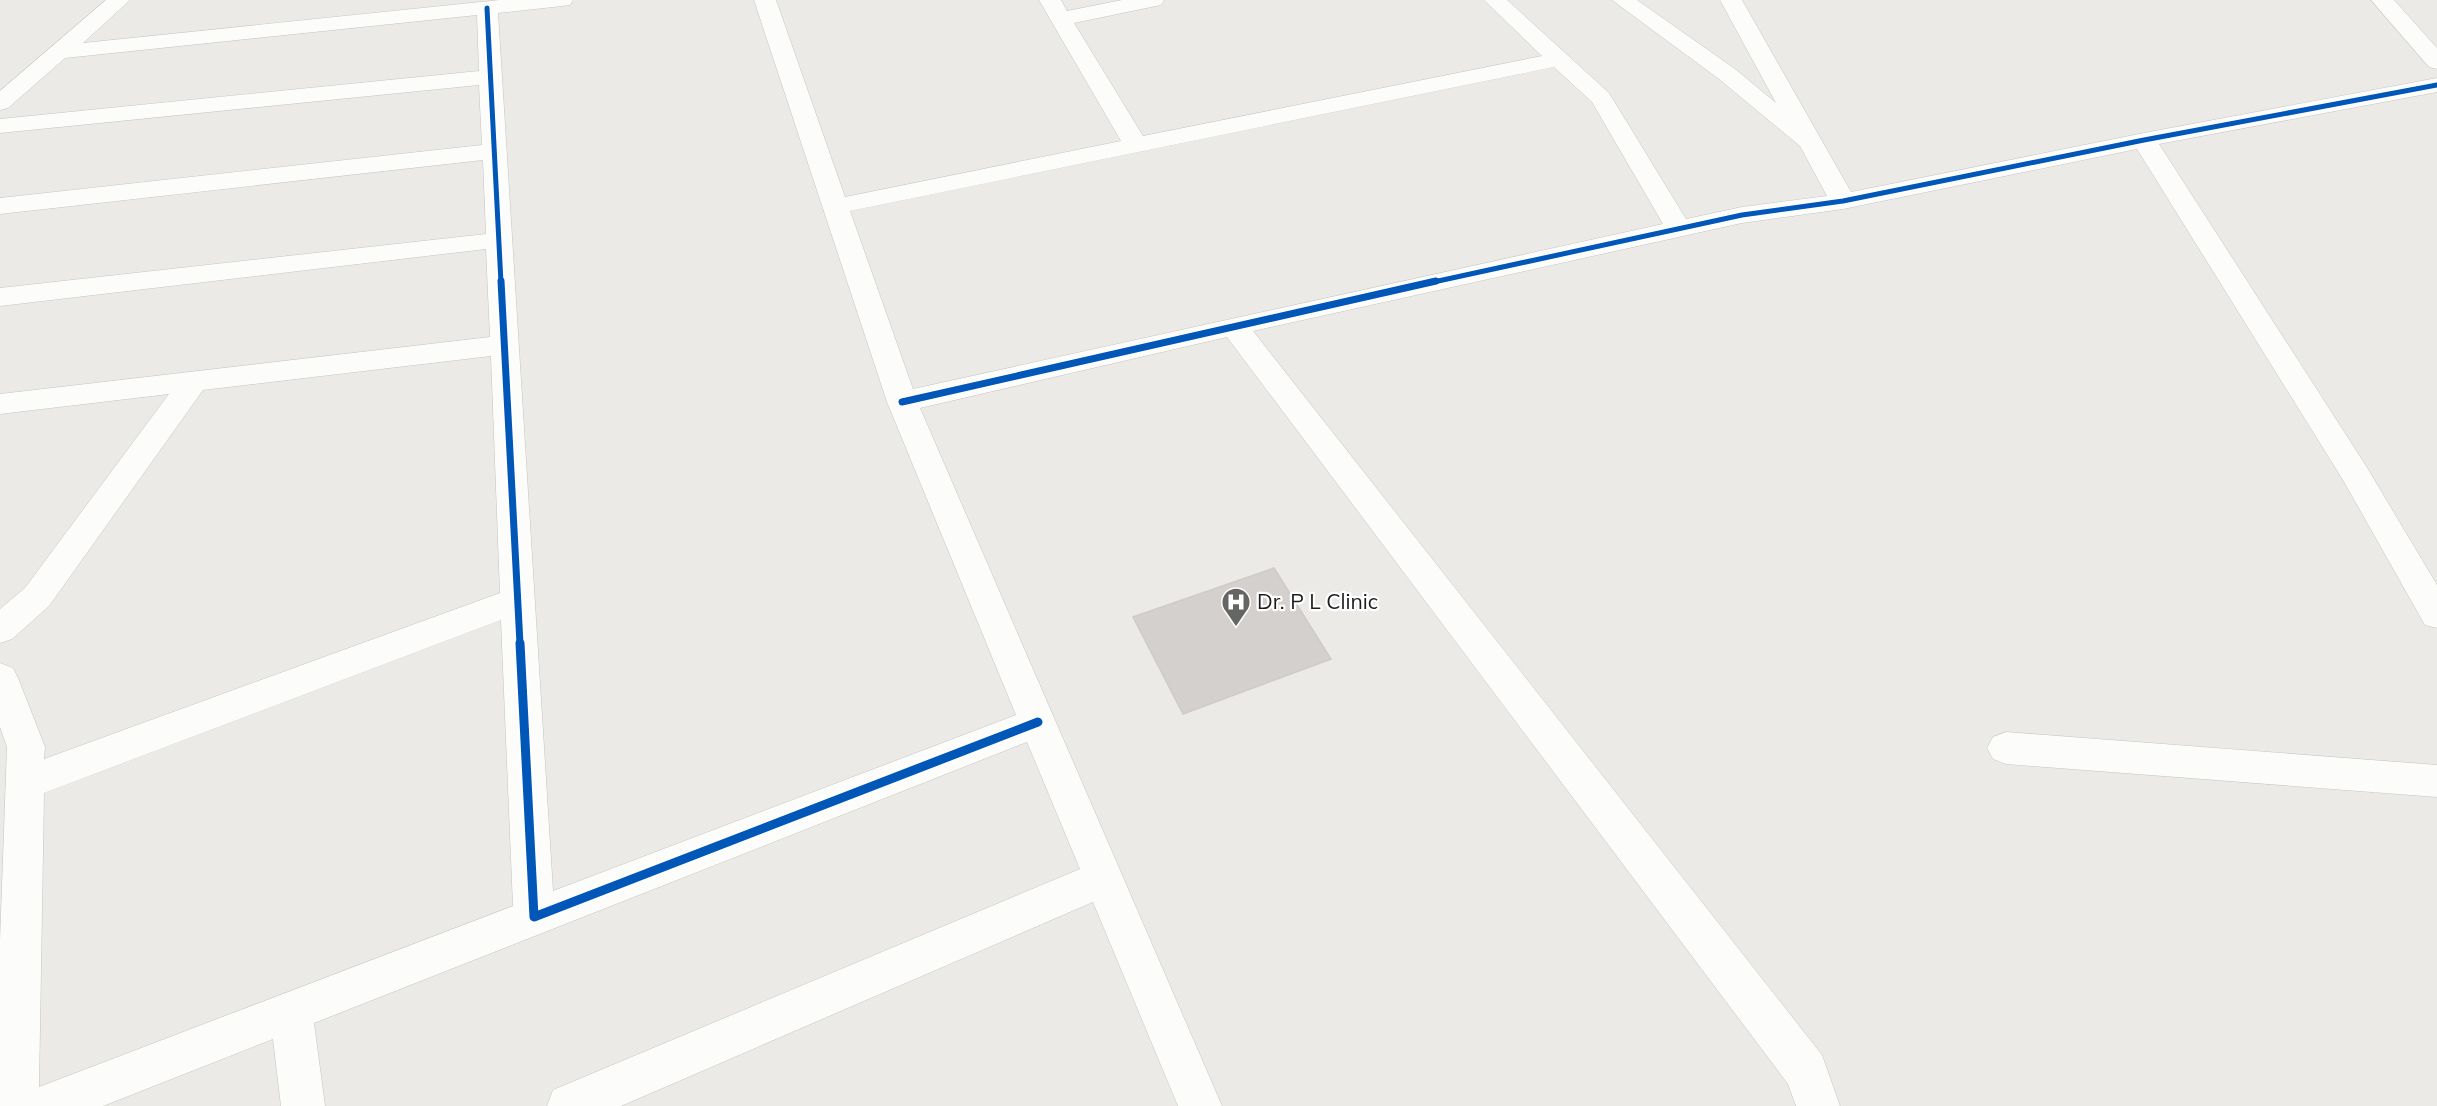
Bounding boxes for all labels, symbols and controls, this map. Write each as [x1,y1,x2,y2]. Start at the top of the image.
hospital icon: Dr. P L Clinic [1220,586,1252,628]
place label: Dr. P L Clinic [1257,588,1378,614]

